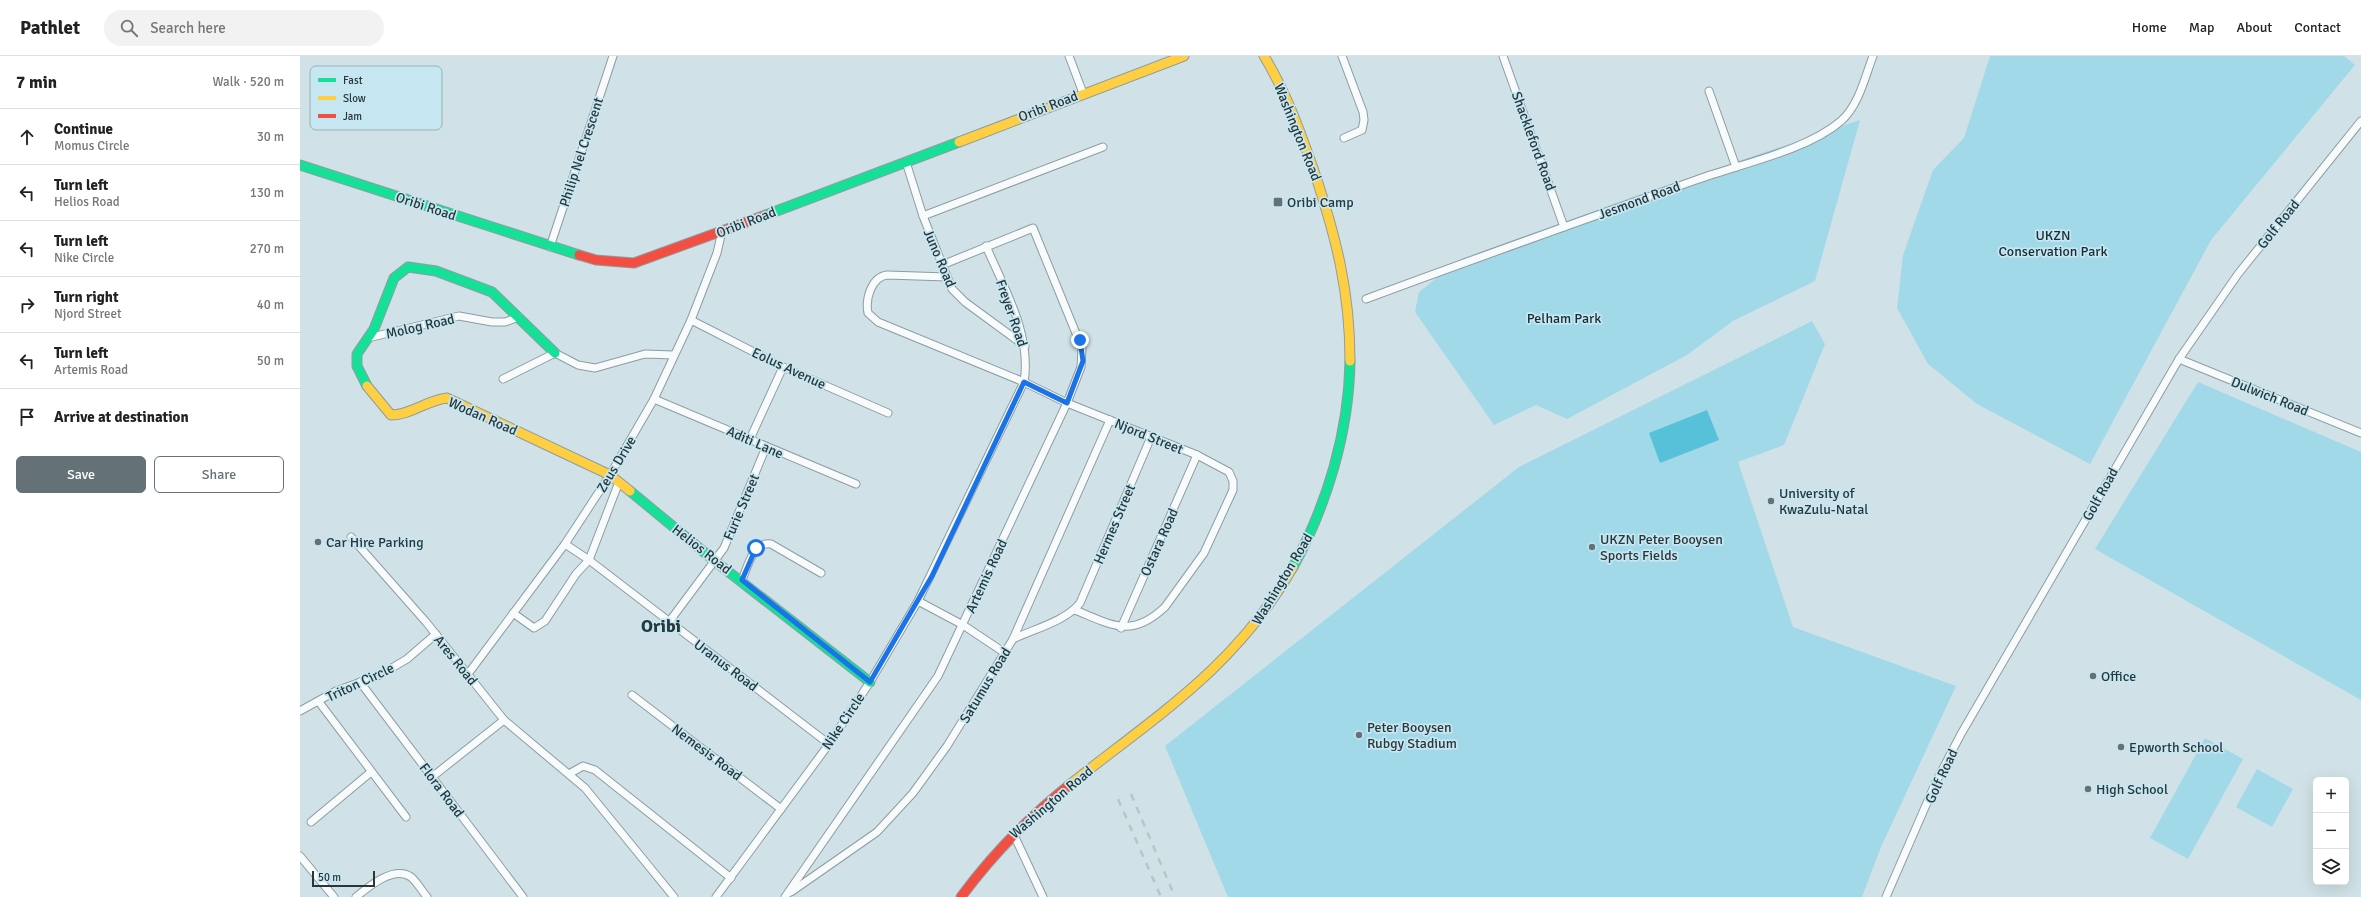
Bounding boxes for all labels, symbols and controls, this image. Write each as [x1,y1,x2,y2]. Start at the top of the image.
search box [104,10,384,46]
text: Pathlet [20,16,80,40]
icon: search [118,17,140,39]
text: Search here [150,19,226,37]
text: Home [2132,19,2167,36]
text: Map [2189,19,2214,36]
text: About [2236,19,2272,36]
text: Contact [2294,19,2341,36]
legend [310,66,442,130]
text: 7 min [16,72,57,93]
text: Walk · 520 m [213,74,284,90]
text: Fast [343,74,363,87]
street label: Washington Road [1270,81,1325,183]
street label: Oribi Road [1016,87,1080,126]
street label: Shackleford Road [1508,89,1559,193]
text: Slow [343,92,366,105]
street label: Philip Nel Crescent [556,95,607,209]
text: Jam [343,110,362,123]
text: Continue [54,120,113,138]
icon: ahead [16,126,38,148]
text: 30 m [257,129,284,145]
text: Momus Circle [54,138,130,154]
text: Turn left [54,176,108,194]
street label: Jesmond Road [1596,178,1682,223]
icon: left [16,182,38,204]
text: 130 m [250,185,284,201]
street label: Oribi Road [393,189,458,224]
text: Helios Road [54,194,120,210]
place label: Oribi Camp [1287,194,1354,211]
marker: Oribi Camp [1272,196,1284,208]
street label: Golf Road [2254,196,2303,252]
street label: Oribi Road [714,203,778,242]
street label: Juno Road [920,226,959,290]
park label: UKZN Conservation Park [1999,227,2107,260]
text: Turn left [54,232,108,250]
icon: left [16,238,38,260]
text: 270 m [250,241,284,257]
text: Nike Circle [54,250,114,266]
street label: Freyer Road [992,277,1031,349]
text: Turn right [54,288,119,306]
icon: right [16,294,38,316]
text: 40 m [257,297,284,313]
text: Njord Street [54,306,122,322]
street label: Molog Road [384,310,456,343]
park label: Pelham Park [1527,310,1601,327]
route end [1071,331,1089,349]
text: Turn left [54,344,108,362]
street label: Eolus Avenue [749,344,828,393]
icon: left [16,350,38,372]
text: 50 m [257,353,284,369]
text: Artemis Road [54,362,128,378]
street label: Dulwich Road [2229,373,2311,420]
street label: Wodan Road [446,394,520,439]
icon: arrive [16,406,38,428]
text: Arrive at destination [54,408,189,426]
street label: Njord Street [1112,415,1186,458]
street label: Aditi Lane [724,422,786,462]
street label: Zeus Drive [593,433,640,496]
button: Save [16,456,146,493]
button: Share [154,456,284,493]
street label: Golf Road [2079,465,2122,524]
street label: Furie Street [720,471,763,543]
street label: Hermes Street [1090,481,1139,567]
place label: University of KwaZulu-Natal [1779,485,1868,518]
marker: University of KwaZulu-Natal [1766,496,1776,506]
street label: Ostara Road [1137,506,1182,579]
street label: Helios Road [669,521,735,578]
street label: Washington Road [1248,530,1316,628]
place label: UKZN Peter Booysen Sports Fields [1600,531,1723,564]
place label: Car Hire Parking [326,534,424,551]
street label: Artemis Road [962,536,1011,616]
marker: Car Hire Parking [313,537,323,547]
route start [747,539,765,557]
marker: UKZN Peter Booysen Sports Fields [1587,542,1597,552]
district label: Oribi [641,615,681,637]
street label: Ares Road [430,632,481,689]
street label: Uranus Road [690,636,761,695]
street label: Satumus Road [956,644,1015,726]
street label: Triton Circle [324,659,397,706]
place label: Office [2101,668,2136,685]
marker: Office [2088,671,2098,681]
street label: Nike Circle [818,690,869,753]
place label: Peter Booysen Rubgy Stadium [1367,719,1457,752]
street label: Nemesis Road [668,720,745,784]
marker: Peter Booysen Rubgy Stadium [1354,730,1364,740]
place label: Epworth School [2129,739,2223,756]
marker: Epworth School [2116,742,2126,752]
street label: Golf Road [1921,746,1961,806]
street label: Flora Road [416,760,468,821]
street label: Washington Road [1006,763,1097,842]
map controls [2313,777,2349,885]
button: + [2313,777,2349,813]
place label: High School [2096,781,2168,798]
marker: High School [2083,784,2093,794]
button: − [2313,813,2349,849]
button: layers [2313,849,2349,885]
scale bar [312,869,375,888]
text: 50 m [318,871,341,884]

